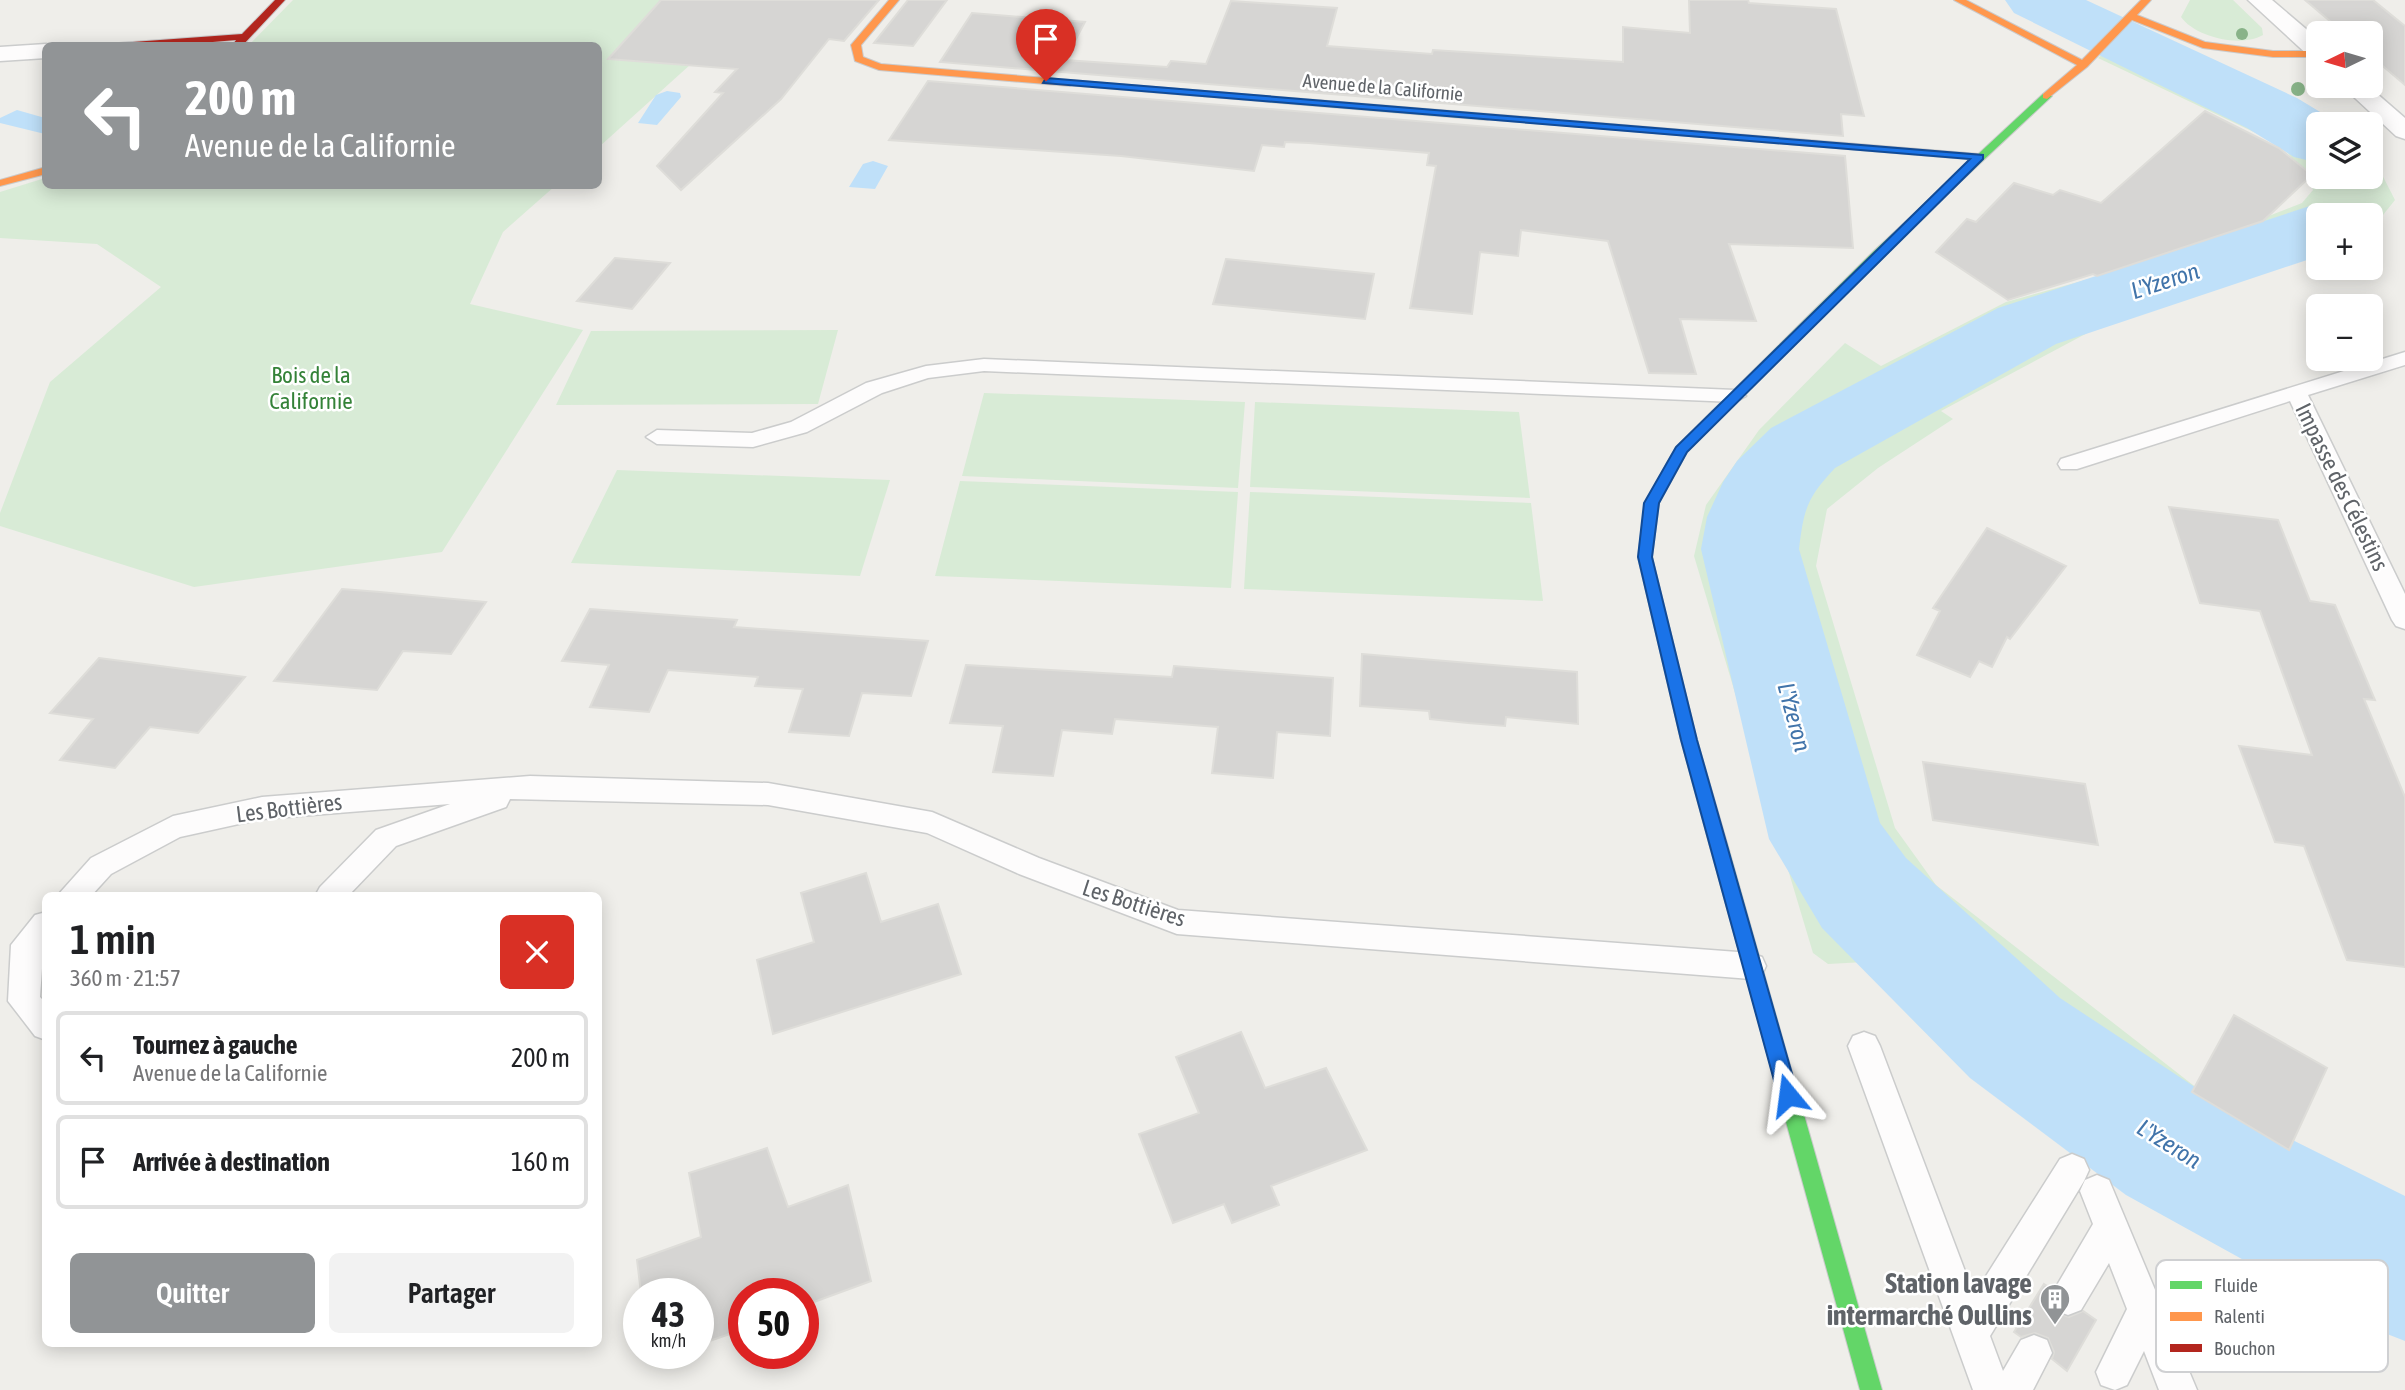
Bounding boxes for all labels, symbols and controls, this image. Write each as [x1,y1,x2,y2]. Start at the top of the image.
pin [1016,9,1076,81]
icon: arrive [1027,20,1065,58]
north arrow [2306,21,2384,98]
map controls [2306,21,2383,371]
text: 200 m [185,69,296,125]
street label: Avenue de la Californie [1302,69,1464,105]
icon: left [70,70,161,161]
button: layers [2306,112,2383,189]
text: Avenue de la Californie [185,127,456,164]
button: + [2306,203,2383,280]
water label: L'Yzeron [2127,257,2203,304]
button: − [2306,294,2383,371]
park label: Bois de la Californie [269,362,353,414]
street label: Impasse des Célestins [2290,399,2394,575]
water label: L'Yzeron [1772,680,1817,755]
street label: Les Bottières [234,789,344,827]
street label: Les Bottières [1079,874,1189,932]
text: 1 min [70,915,156,963]
button: close [500,915,574,989]
text: 360 m · 21:57 [70,965,181,991]
text: Tournez à gauche [133,1030,298,1060]
icon: left [74,1039,112,1077]
text: 200 m [511,1043,570,1073]
position arrow [1751,1058,1825,1132]
text: Avenue de la Californie [133,1060,328,1086]
water label: L'Yzeron [2132,1114,2206,1174]
icon: arrive [74,1143,112,1181]
text: Arrivée à destination [133,1147,330,1177]
text: 160 m [511,1147,570,1177]
button: Quitter [70,1253,315,1333]
button: Partager [329,1253,574,1333]
legend [2156,1260,2388,1372]
place label: Station lavage intermarché Oullins [1827,1267,2032,1331]
text: Fluide [2214,1274,2258,1296]
speed limit sign: 50 [728,1278,819,1369]
building icon: Station lavage intermarché Oullins [2038,1282,2072,1326]
text: 43 [652,1294,685,1334]
text: Ralenti [2214,1305,2265,1327]
text: km/h [651,1330,686,1351]
text: Bouchon [2214,1337,2276,1359]

